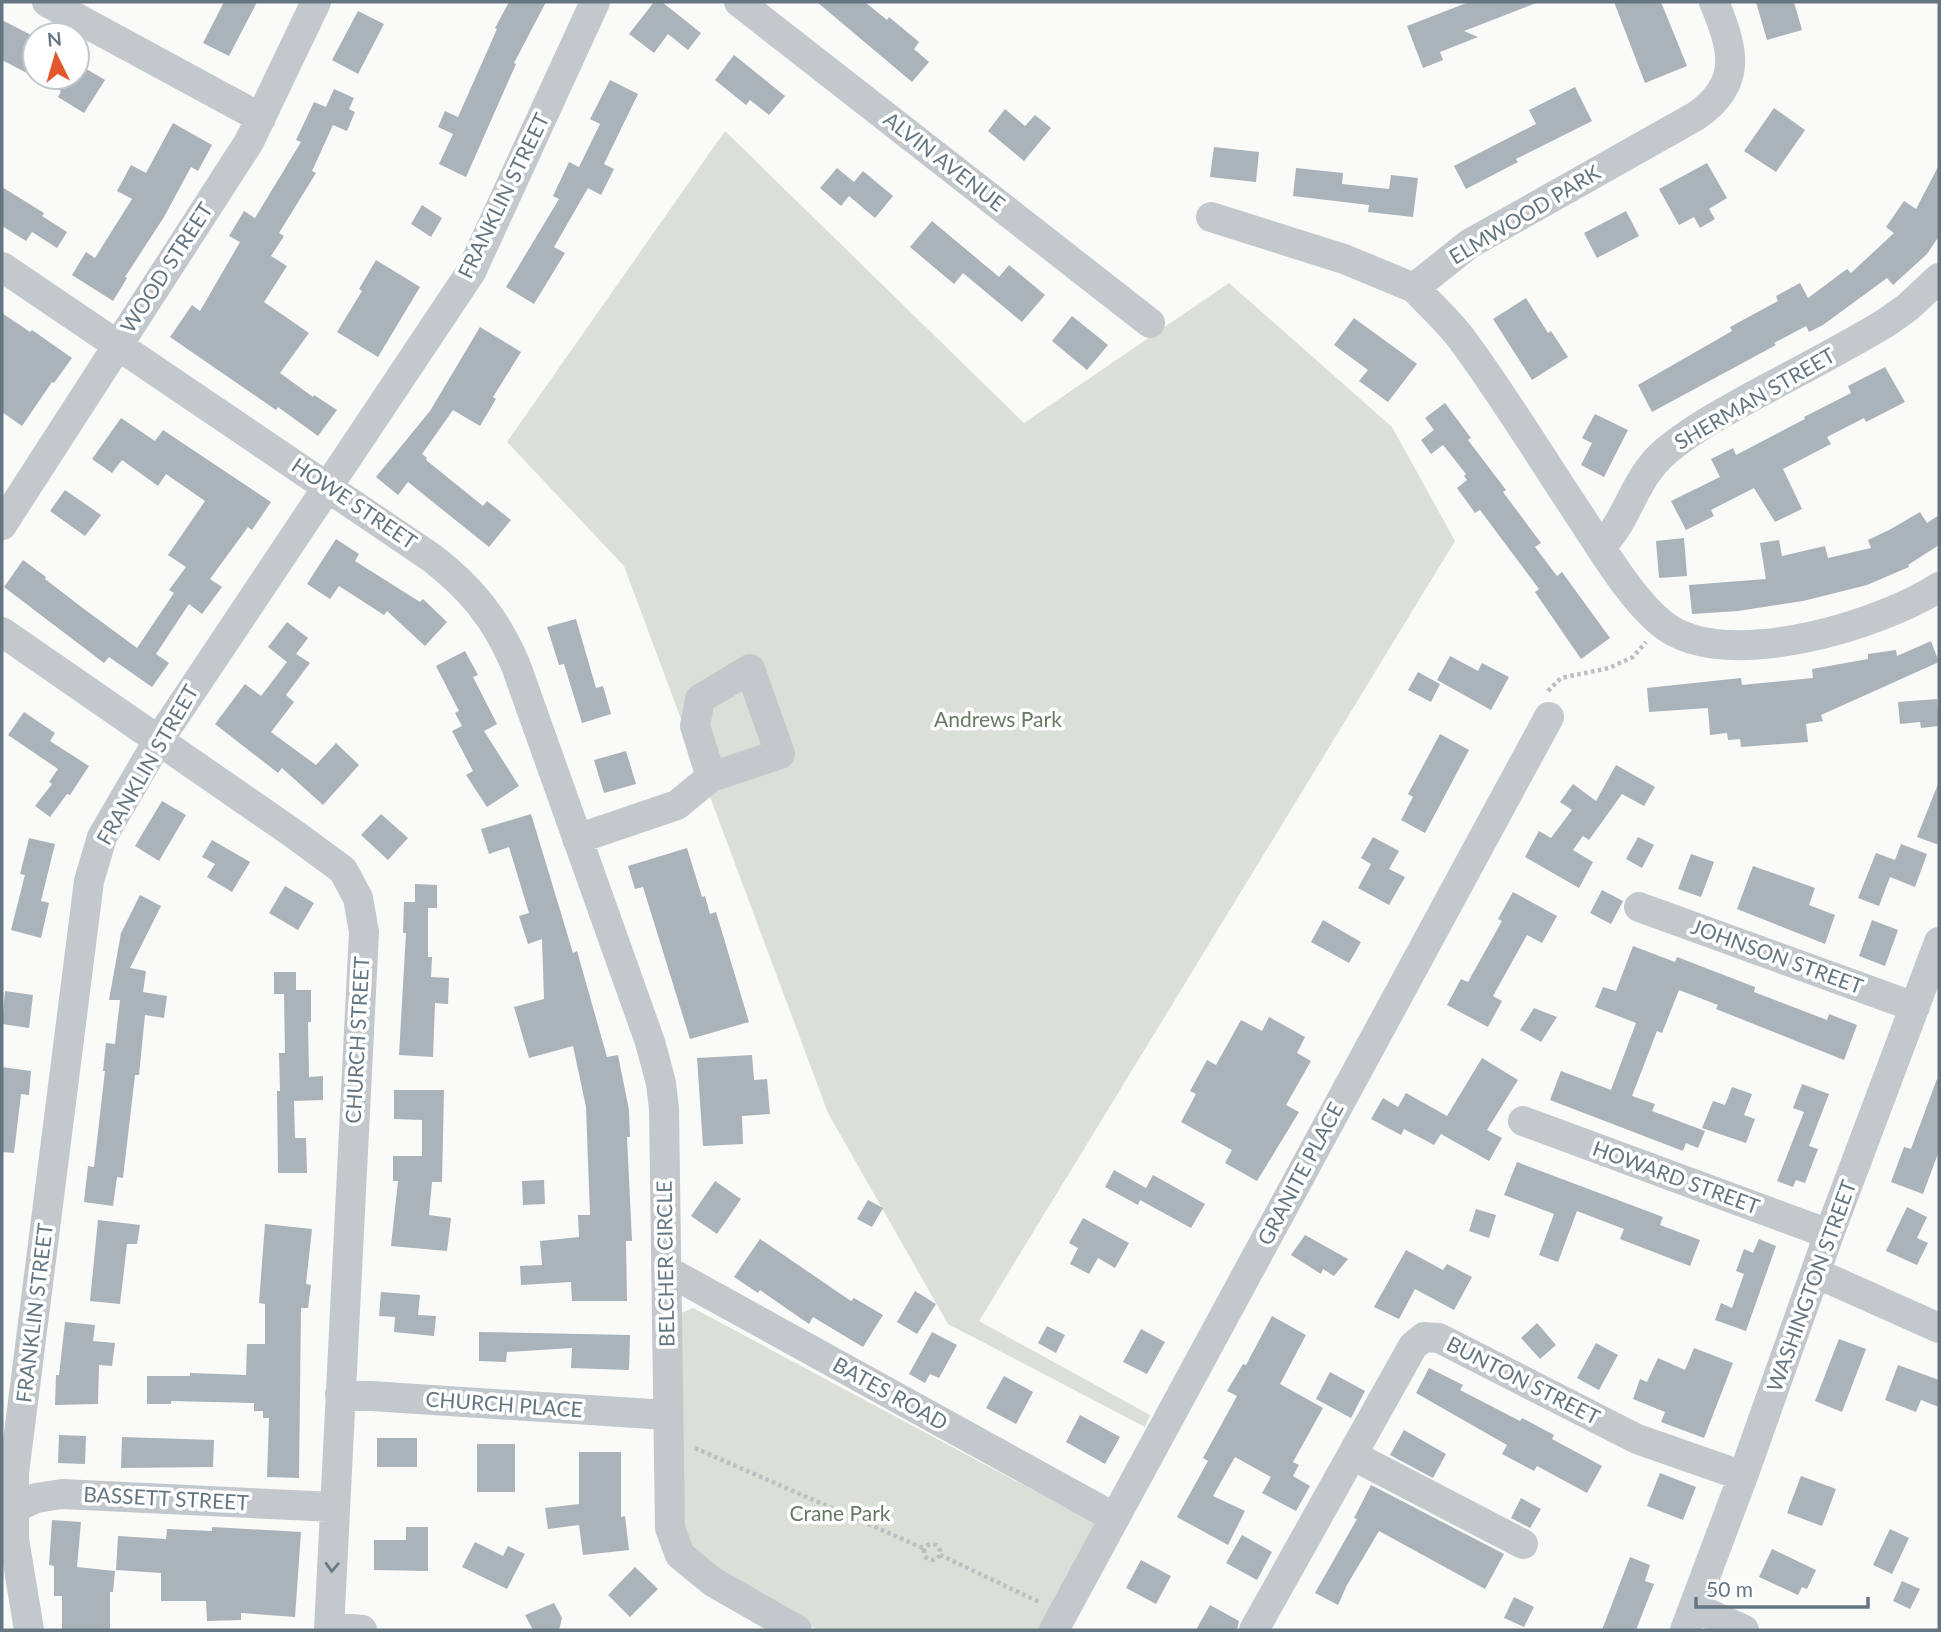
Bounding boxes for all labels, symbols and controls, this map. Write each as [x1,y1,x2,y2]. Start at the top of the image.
north arrow [21,21,91,91]
text: N [46,26,63,51]
street label: ALVIN AVENUE [879,106,1011,216]
street label: FRANKLIN STREET [452,108,554,282]
street label: ELMWOOD PARK [1444,159,1604,269]
street label: WOOD STREET [114,197,217,337]
street label: SHERMAN STREET [1669,341,1840,454]
street label: HOWE STREET [288,452,423,554]
street label: FRANKLIN STREET [91,679,203,849]
park label: Andrews Park [934,706,1062,731]
street label: JOHNSON STREET [1688,913,1867,998]
street label: CHURCH STREET [340,955,373,1124]
street label: GRANITE PLACE [1252,1098,1348,1249]
street label: HOWARD STREET [1590,1135,1764,1219]
street label: WASHINGTON STREET [1761,1176,1861,1395]
street label: BELCHER CIRCLE [651,1181,678,1347]
street label: FRANKLIN STREET [10,1221,57,1404]
street label: BUNTON STREET [1443,1330,1605,1429]
street label: BATES ROAD [829,1351,952,1434]
street label: CHURCH PLACE [425,1386,583,1421]
street label: BASSETT STREET [83,1481,250,1514]
park label: Crane Park [789,1500,891,1525]
one-way arrow [324,1562,339,1573]
scale bar [1696,1566,1868,1610]
text: 50 m [1706,1576,1753,1601]

